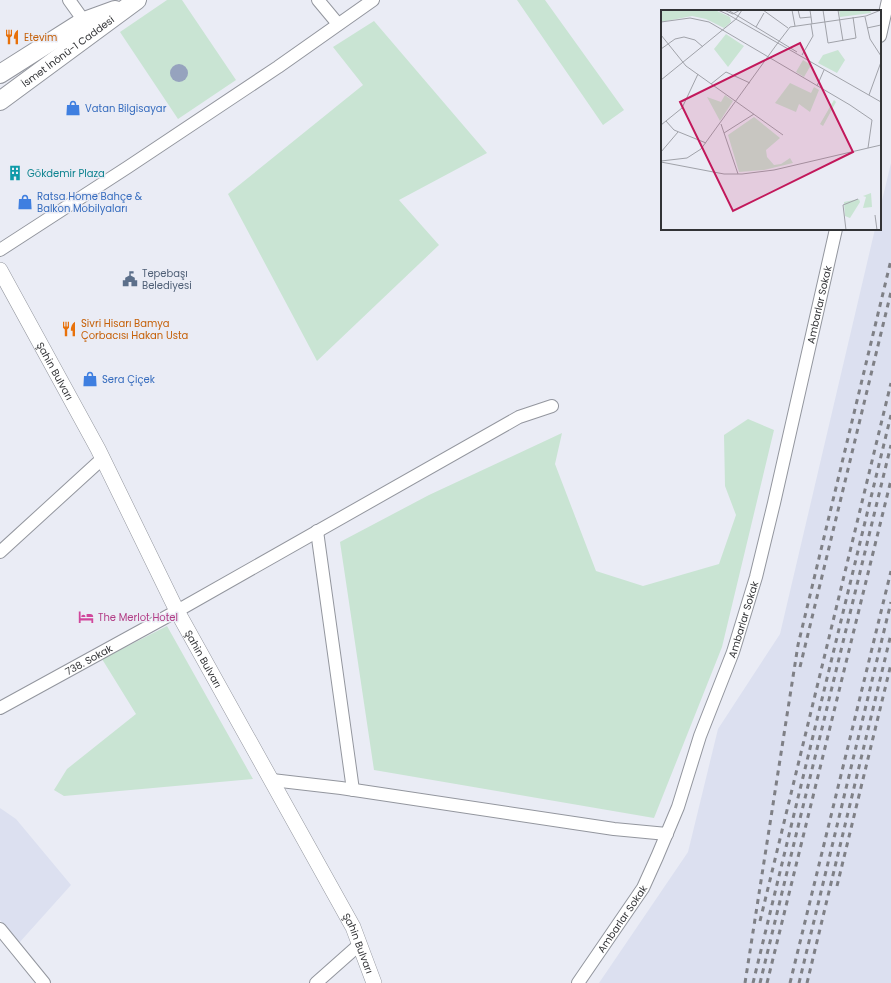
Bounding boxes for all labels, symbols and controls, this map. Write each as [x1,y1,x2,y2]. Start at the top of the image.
inset map [661,10,881,230]
street label: İsmet İnönü-1 Caddesi [18,12,117,90]
restaurant icon: Etevim [3,28,21,46]
place label: Etevim [24,30,57,45]
shop icon: Vatan Bilgisayar [64,99,82,117]
place label: Vatan Bilgisayar [85,101,167,116]
building icon: Gökdemir Plaza [6,164,24,182]
place label: Gökdemir Plaza [27,166,105,181]
place label: Ratsa Home Bahçe & Balkon Mobilyaları [37,189,143,216]
shop icon: Ratsa Home Bahçe & Balkon Mobilyaları [16,193,34,211]
street label: Ambarlar Sokak [803,263,835,345]
place label: Tepebaşı Belediyesi [142,266,192,293]
public building icon: Tepebaşı Belediyesi [121,270,139,288]
place label: Sivri Hisarı Bamya Çorbacısı Hakan Usta [81,316,188,343]
restaurant icon: Sivri Hisarı Bamya Çorbacısı Hakan Usta [60,320,78,338]
street label: Şahin Bulvarı [33,339,77,403]
shop icon: Sera Çiçek [81,370,99,388]
place label: Sera Çiçek [102,372,156,387]
street label: Ambarlar Sokak [724,579,762,660]
hotel icon: The Merlot Hotel [77,608,95,626]
place label: The Merlot Hotel [98,610,178,625]
street label: Şahin Bulvarı [181,627,226,690]
street label: 738. Sokak [62,640,116,678]
street label: Ambarlar Sokak [593,881,651,956]
street label: Şahin Bulvarı [339,910,377,976]

